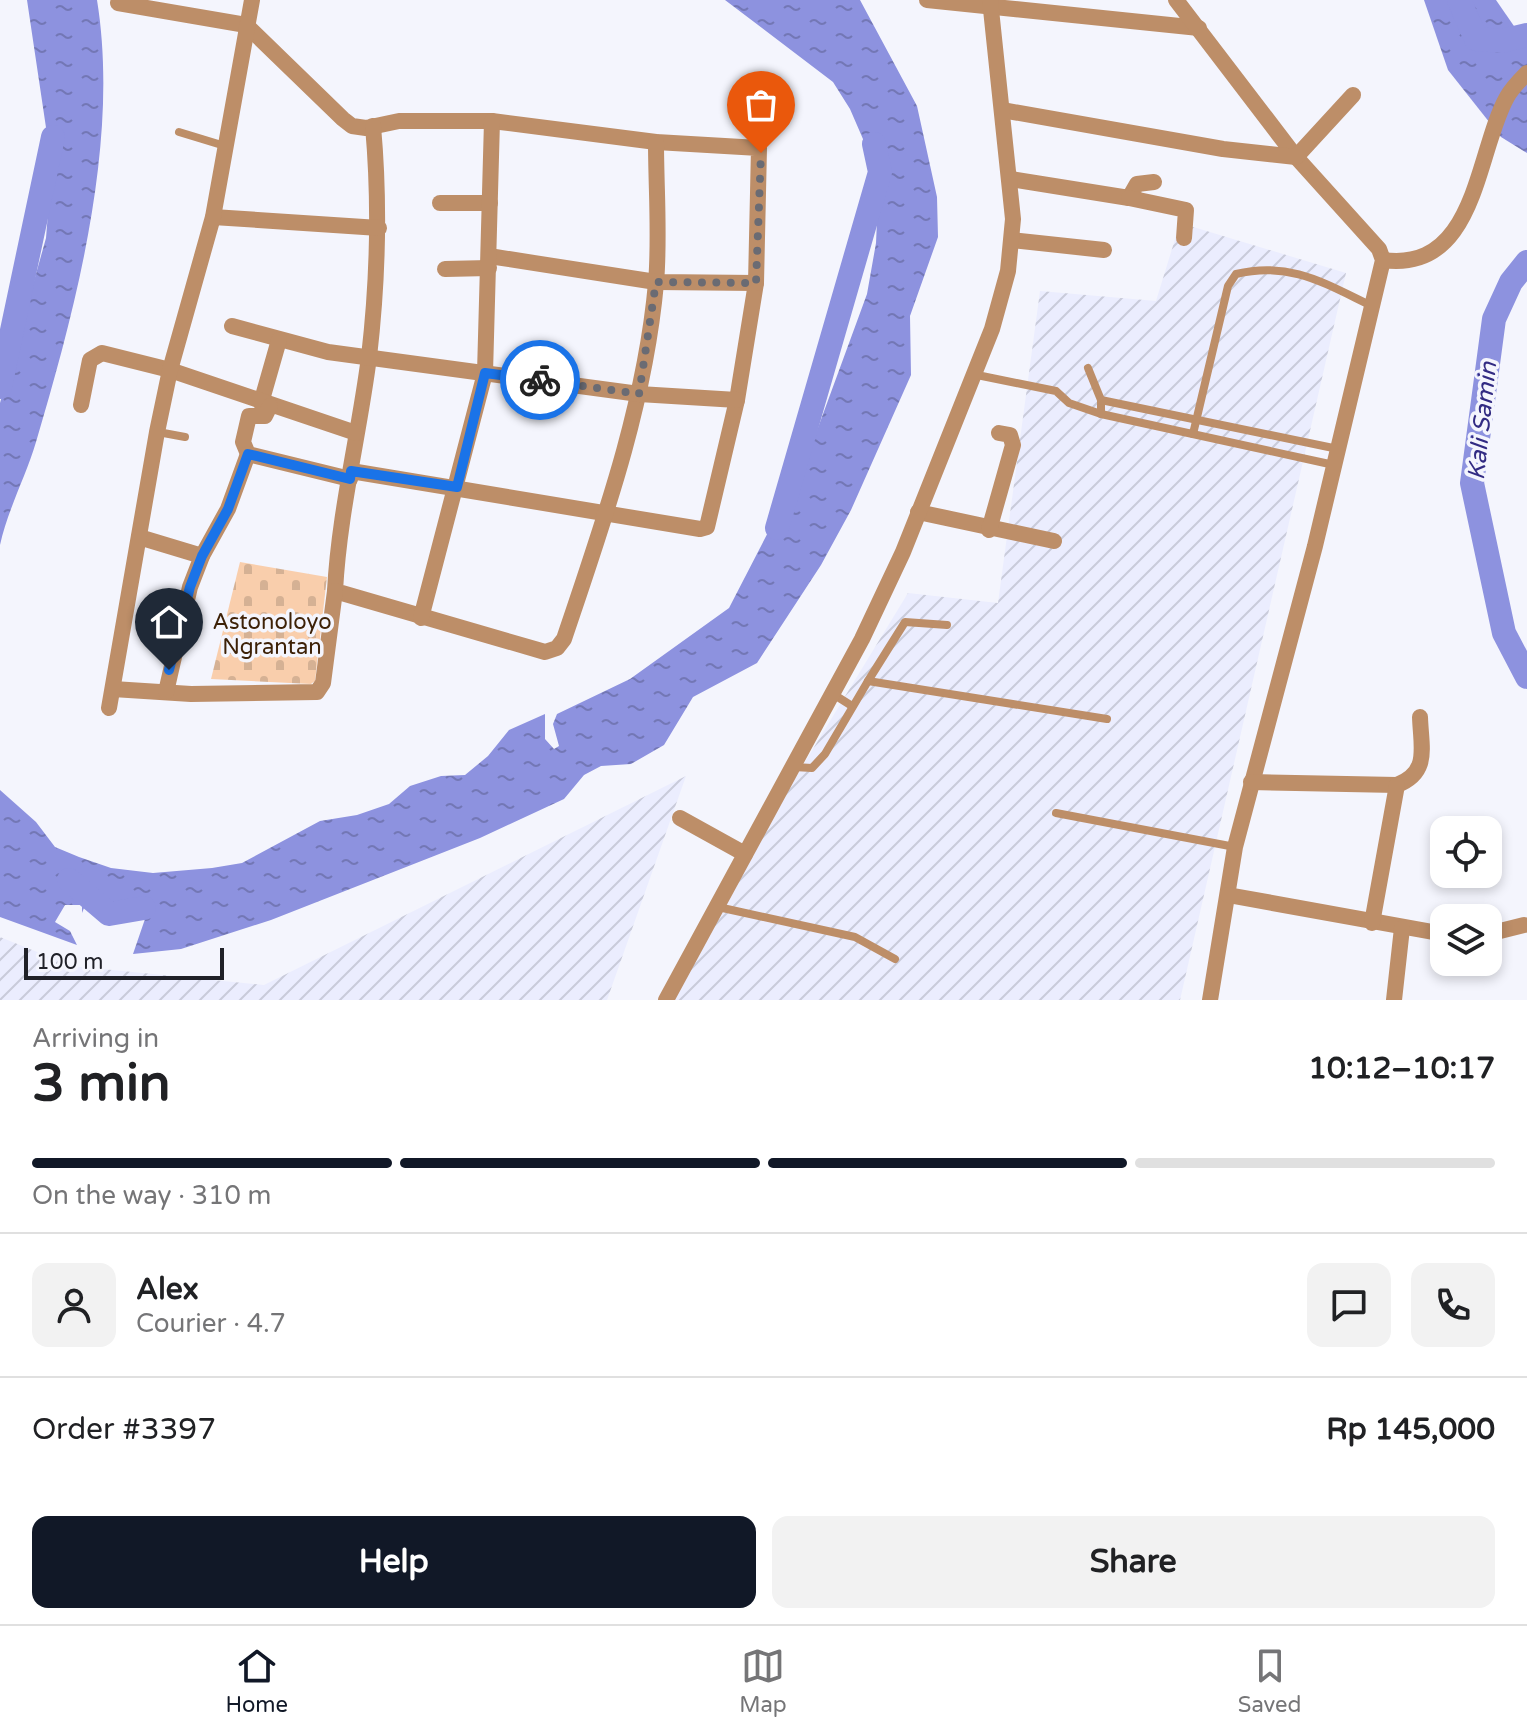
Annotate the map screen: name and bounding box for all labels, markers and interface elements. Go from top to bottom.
pin [727,71,795,153]
icon: bag [739,83,783,127]
courier [500,340,580,420]
icon: bike [518,358,562,402]
water label: Kali Samin [1462,359,1503,482]
pin [135,588,203,670]
icon: home [147,600,191,644]
park label: Astonoloyo Ngrantan [212,609,332,660]
map controls [1430,816,1502,976]
button: locate [1430,816,1502,888]
button: layers [1430,904,1502,976]
scale bar [24,944,224,980]
text: 100 m [36,949,103,975]
text: Arriving in [32,1023,159,1054]
text: 10:12–10:17 [1308,1050,1495,1087]
text: 3 min [32,1052,171,1115]
text: On the way · 310 m [32,1180,271,1211]
button: person [32,1263,116,1347]
button: chat [1307,1263,1391,1347]
button: phone [1411,1263,1495,1347]
text: Alex [136,1271,199,1308]
text: Courier · 4.7 [136,1308,286,1339]
text: Order #3397 [32,1411,216,1448]
text: Rp 145,000 [1326,1411,1495,1448]
button: Help [32,1516,756,1608]
button: Share [772,1516,1495,1608]
tab: Home [226,1644,288,1718]
tab: Map [739,1644,787,1718]
tab: Saved [1238,1644,1301,1718]

